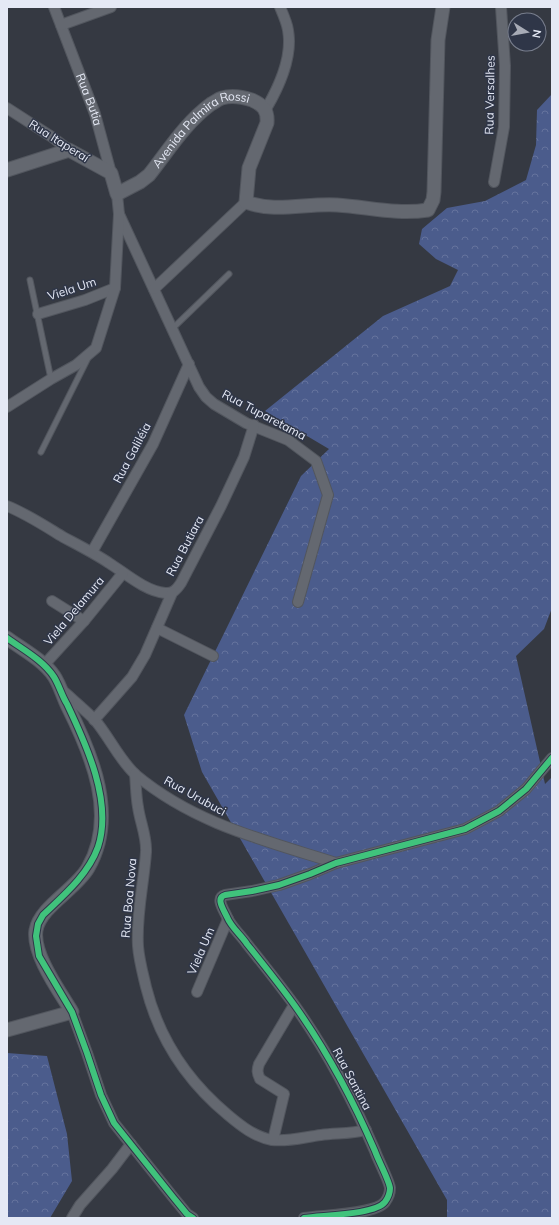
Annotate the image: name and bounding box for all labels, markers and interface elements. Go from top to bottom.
north arrow [507,12,547,52]
text: N [529,28,544,39]
street label: Rua Versalhes [481,55,498,135]
street label: Rua Butia [73,71,106,127]
street label: Avenida Palmira Rossi [149,88,252,171]
street label: Rua Itaperaí [26,116,93,166]
street label: Viela Um [46,274,98,303]
street label: Rua Tuparetama [220,386,309,443]
street label: Rua Galiléia [109,420,154,486]
street label: Rua Butiara [162,513,207,579]
street label: Viela Delamura [40,573,107,648]
street label: Rua Urubuci [162,772,229,819]
street label: Rua Boa Nova [118,857,139,939]
street label: Viela Um [184,925,217,977]
street label: Rua Santina [330,1045,375,1113]

